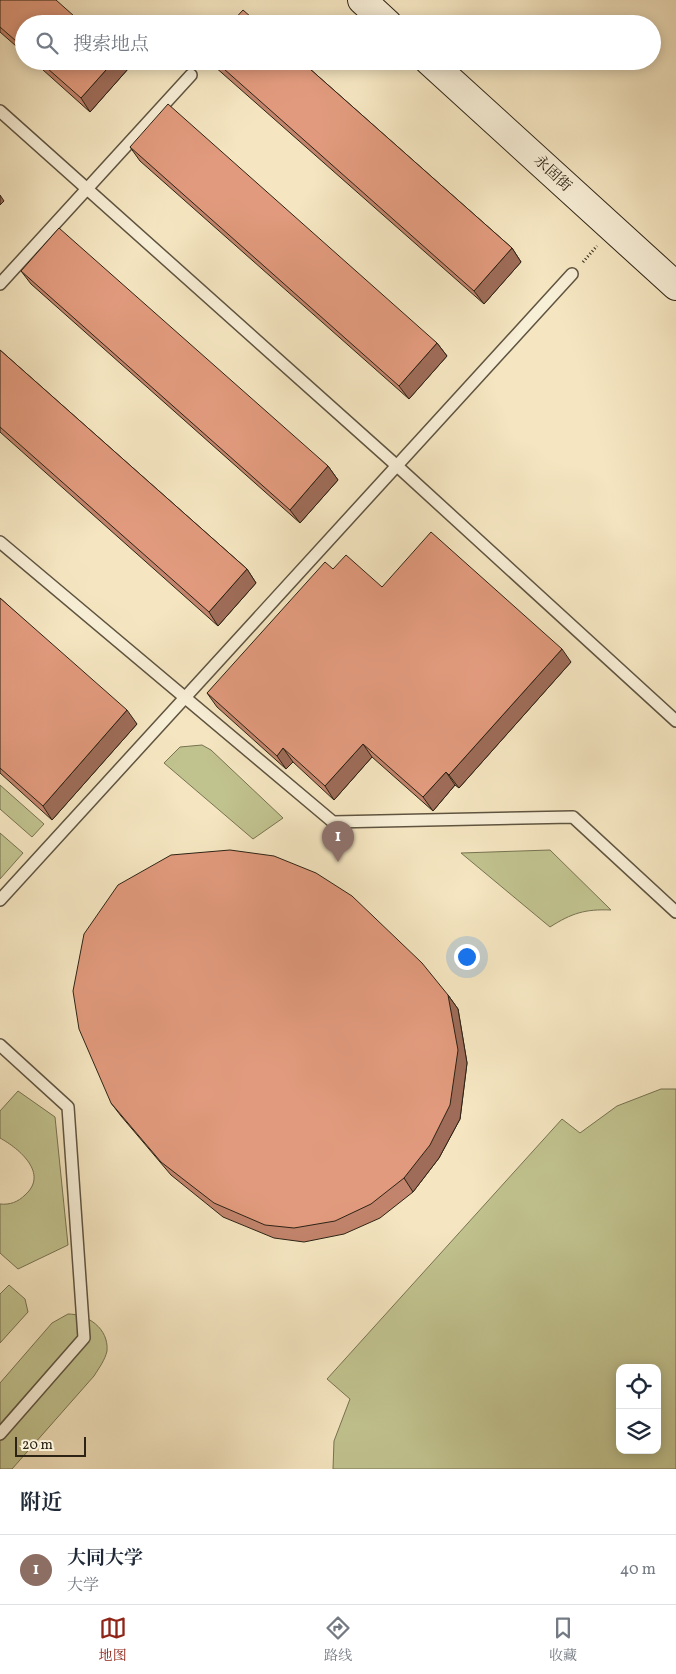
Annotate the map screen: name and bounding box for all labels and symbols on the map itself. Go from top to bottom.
street label: 永固街 [528,151,576,197]
pin: 1 [322,821,354,862]
your location [454,944,480,970]
scale bar [15,1434,86,1457]

